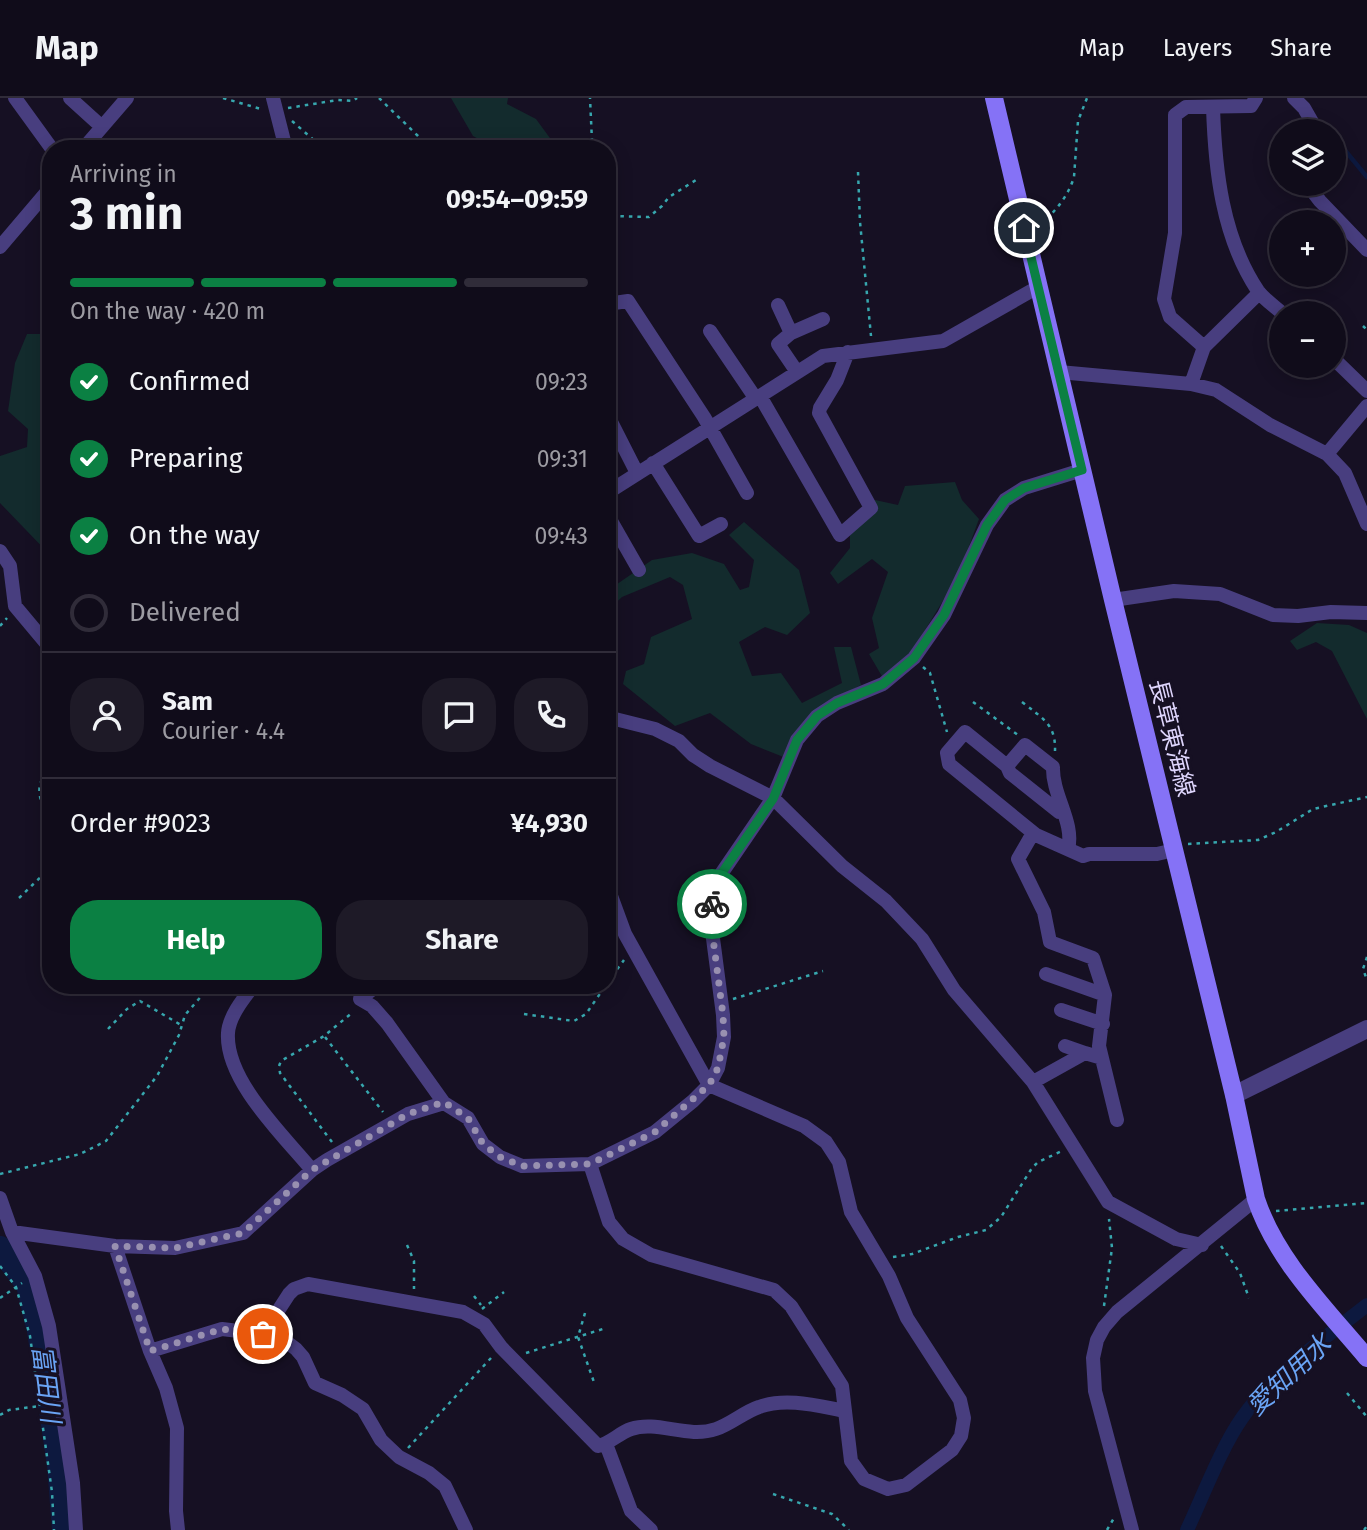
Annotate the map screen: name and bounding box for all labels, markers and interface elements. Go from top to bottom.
text: Map [35,28,99,68]
text: Map [1079,34,1125,62]
text: Layers [1163,34,1232,62]
text: Share [1270,34,1332,62]
map controls [1269,119,1346,378]
button: layers [1269,119,1346,196]
text: Arriving in [70,160,177,188]
text: 09:54–09:59 [446,184,588,215]
text: 3 min [70,186,183,241]
pin [994,198,1054,258]
icon: home [1005,209,1043,247]
button: + [1269,210,1346,287]
text: On the way · 420 m [70,297,265,325]
button: − [1269,301,1346,378]
icon: check [70,363,108,401]
text: Confirmed [129,366,250,397]
text: 09:23 [535,368,588,396]
icon: check [70,440,108,478]
text: Preparing [129,443,242,474]
text: 09:31 [537,445,588,473]
icon: check [70,517,108,555]
text: On the way [129,520,260,551]
text: 09:43 [535,522,588,550]
text: Delivered [129,597,241,628]
street label: 長草東海線 [1144,676,1200,800]
button: person [70,678,144,752]
button: chat [422,678,496,752]
button: phone [514,678,588,752]
text: Sam [162,686,213,717]
text: Courier · 4.4 [162,717,285,745]
text: Order #9023 [70,808,211,839]
text: ¥4,930 [511,808,588,839]
courier [677,869,747,939]
icon: bike [693,885,731,923]
button: Help [70,900,322,980]
button: Share [336,900,588,980]
pin [233,1304,293,1364]
icon: bag [244,1315,282,1353]
water label: 愛知用水 [1240,1326,1340,1422]
water label: 富田川 [26,1343,67,1428]

